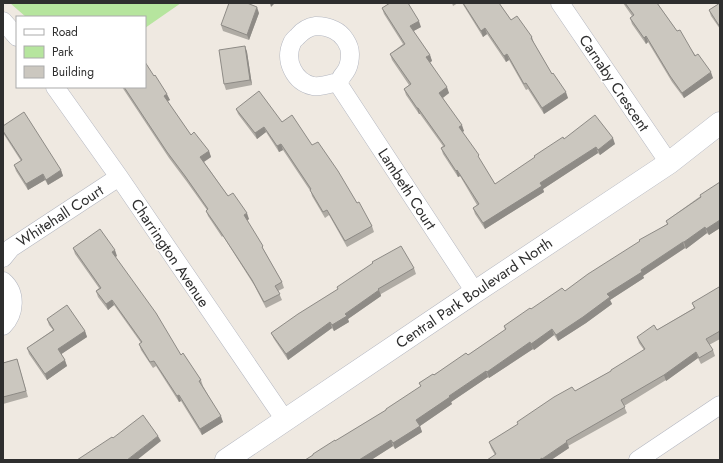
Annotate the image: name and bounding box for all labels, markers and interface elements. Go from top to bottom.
legend [16,16,146,88]
text: Road [52,23,78,41]
street label: Carnaby Crescent [573,30,655,136]
text: Park [52,43,74,61]
text: Building [52,63,94,81]
street label: Lambeth Court [372,144,442,234]
street label: Whitehall Court [12,179,108,252]
street label: Charrington Avenue [125,194,215,312]
street label: Central Park Boulevard North [391,232,557,354]

